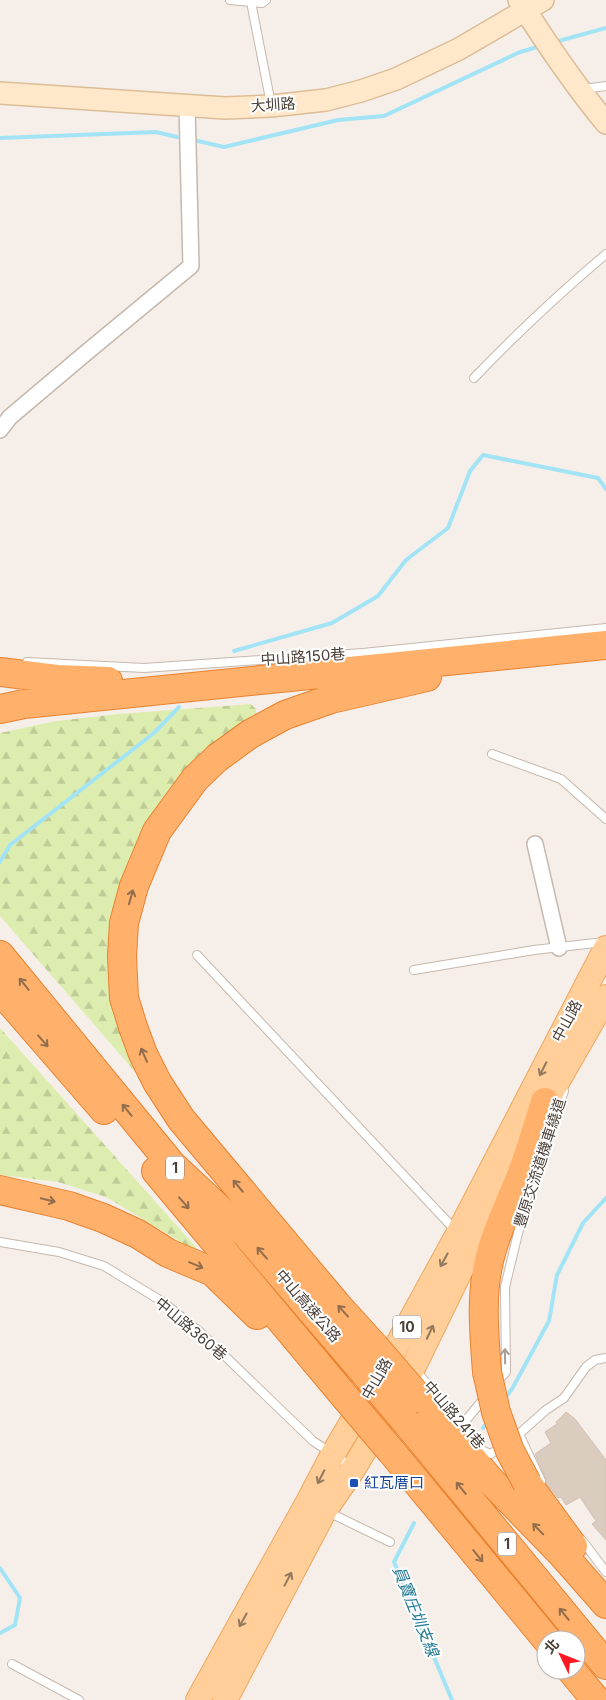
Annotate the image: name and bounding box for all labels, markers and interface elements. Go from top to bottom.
street label: 大圳路 [250,93,296,116]
street label: 中山路150巷 [260,644,346,669]
one-way arrow [127,889,137,905]
one-way arrow [18,978,29,991]
street label: 中山路 [548,996,586,1045]
one-way arrow [38,1034,49,1047]
one-way arrow [139,1048,149,1063]
one-way arrow [537,1061,547,1076]
street label: 豐原交流道機車繞道 [510,1096,569,1230]
one-way arrow [121,1103,132,1116]
road number: 1 [166,1156,184,1180]
one-way arrow [233,1180,244,1193]
one-way arrow [39,1196,55,1206]
one-way arrow [178,1196,189,1209]
one-way arrow [257,1247,268,1260]
one-way arrow [439,1252,449,1267]
one-way arrow [188,1260,203,1270]
street label: 中山高速公路 [272,1265,345,1346]
street label: 中山路360巷 [151,1293,231,1364]
one-way arrow [337,1304,348,1317]
road number: 10 [393,1315,421,1338]
one-way arrow [426,1325,435,1340]
one-way arrow [500,1348,510,1364]
street label: 中山路 [357,1355,396,1403]
street label: 中山路241巷 [420,1377,489,1453]
one-way arrow [316,1470,326,1485]
place label: 紅瓦厝口 [364,1473,424,1492]
marker: 紅瓦厝口 [348,1477,360,1489]
one-way arrow [456,1482,467,1495]
one-way arrow [532,1522,544,1535]
road number: 1 [498,1532,516,1556]
one-way arrow [472,1549,483,1562]
water label: 員寶庄圳支線 [389,1563,444,1661]
one-way arrow [284,1572,294,1587]
one-way arrow [559,1608,570,1621]
one-way arrow [237,1612,247,1627]
north arrow [536,1630,586,1680]
text: 北 [540,1635,562,1657]

